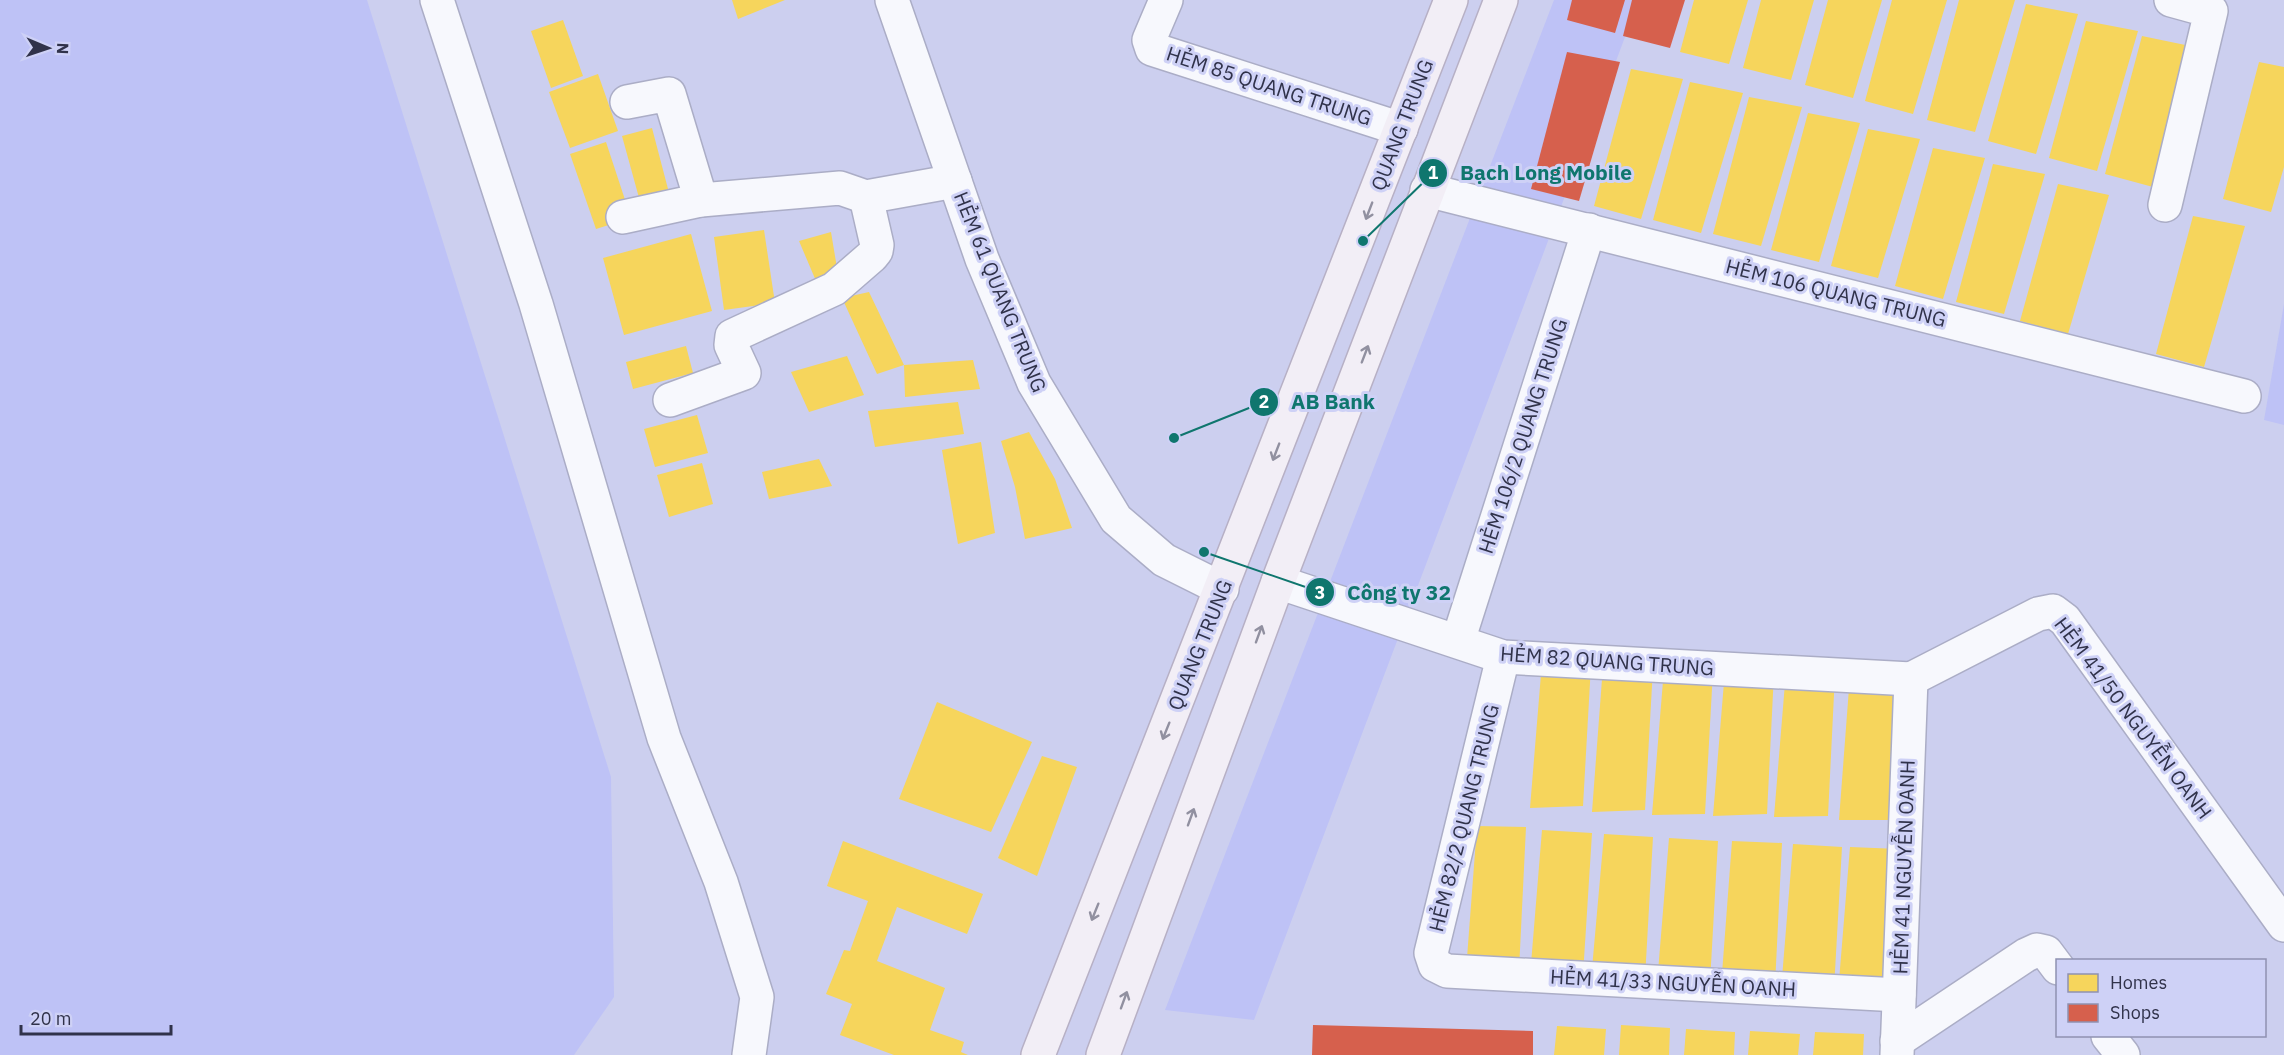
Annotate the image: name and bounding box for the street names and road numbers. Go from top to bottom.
street label: HẺM 85 QUANG TRUNG [1163,40,1375,131]
street label: QUANG TRUNG [1364,55,1439,194]
street label: HẺM 61 QUANG TRUNG [948,187,1053,396]
street label: HẺM 106 QUANG TRUNG [1723,252,1949,333]
street label: HẺM 106/2 QUANG TRUNG [1472,315,1573,557]
street label: QUANG TRUNG [1161,575,1238,714]
street label: HẺM 41/50 NGUYỄN OANH [2049,610,2220,824]
street label: HẺM 82 QUANG TRUNG [1499,640,1715,681]
street label: HẺM 82/2 QUANG TRUNG [1422,701,1505,935]
street label: HẺM 41 NGUYỄN OANH [1884,759,1921,975]
street label: HẺM 41/33 NGUYỄN OANH [1549,961,1797,1002]

